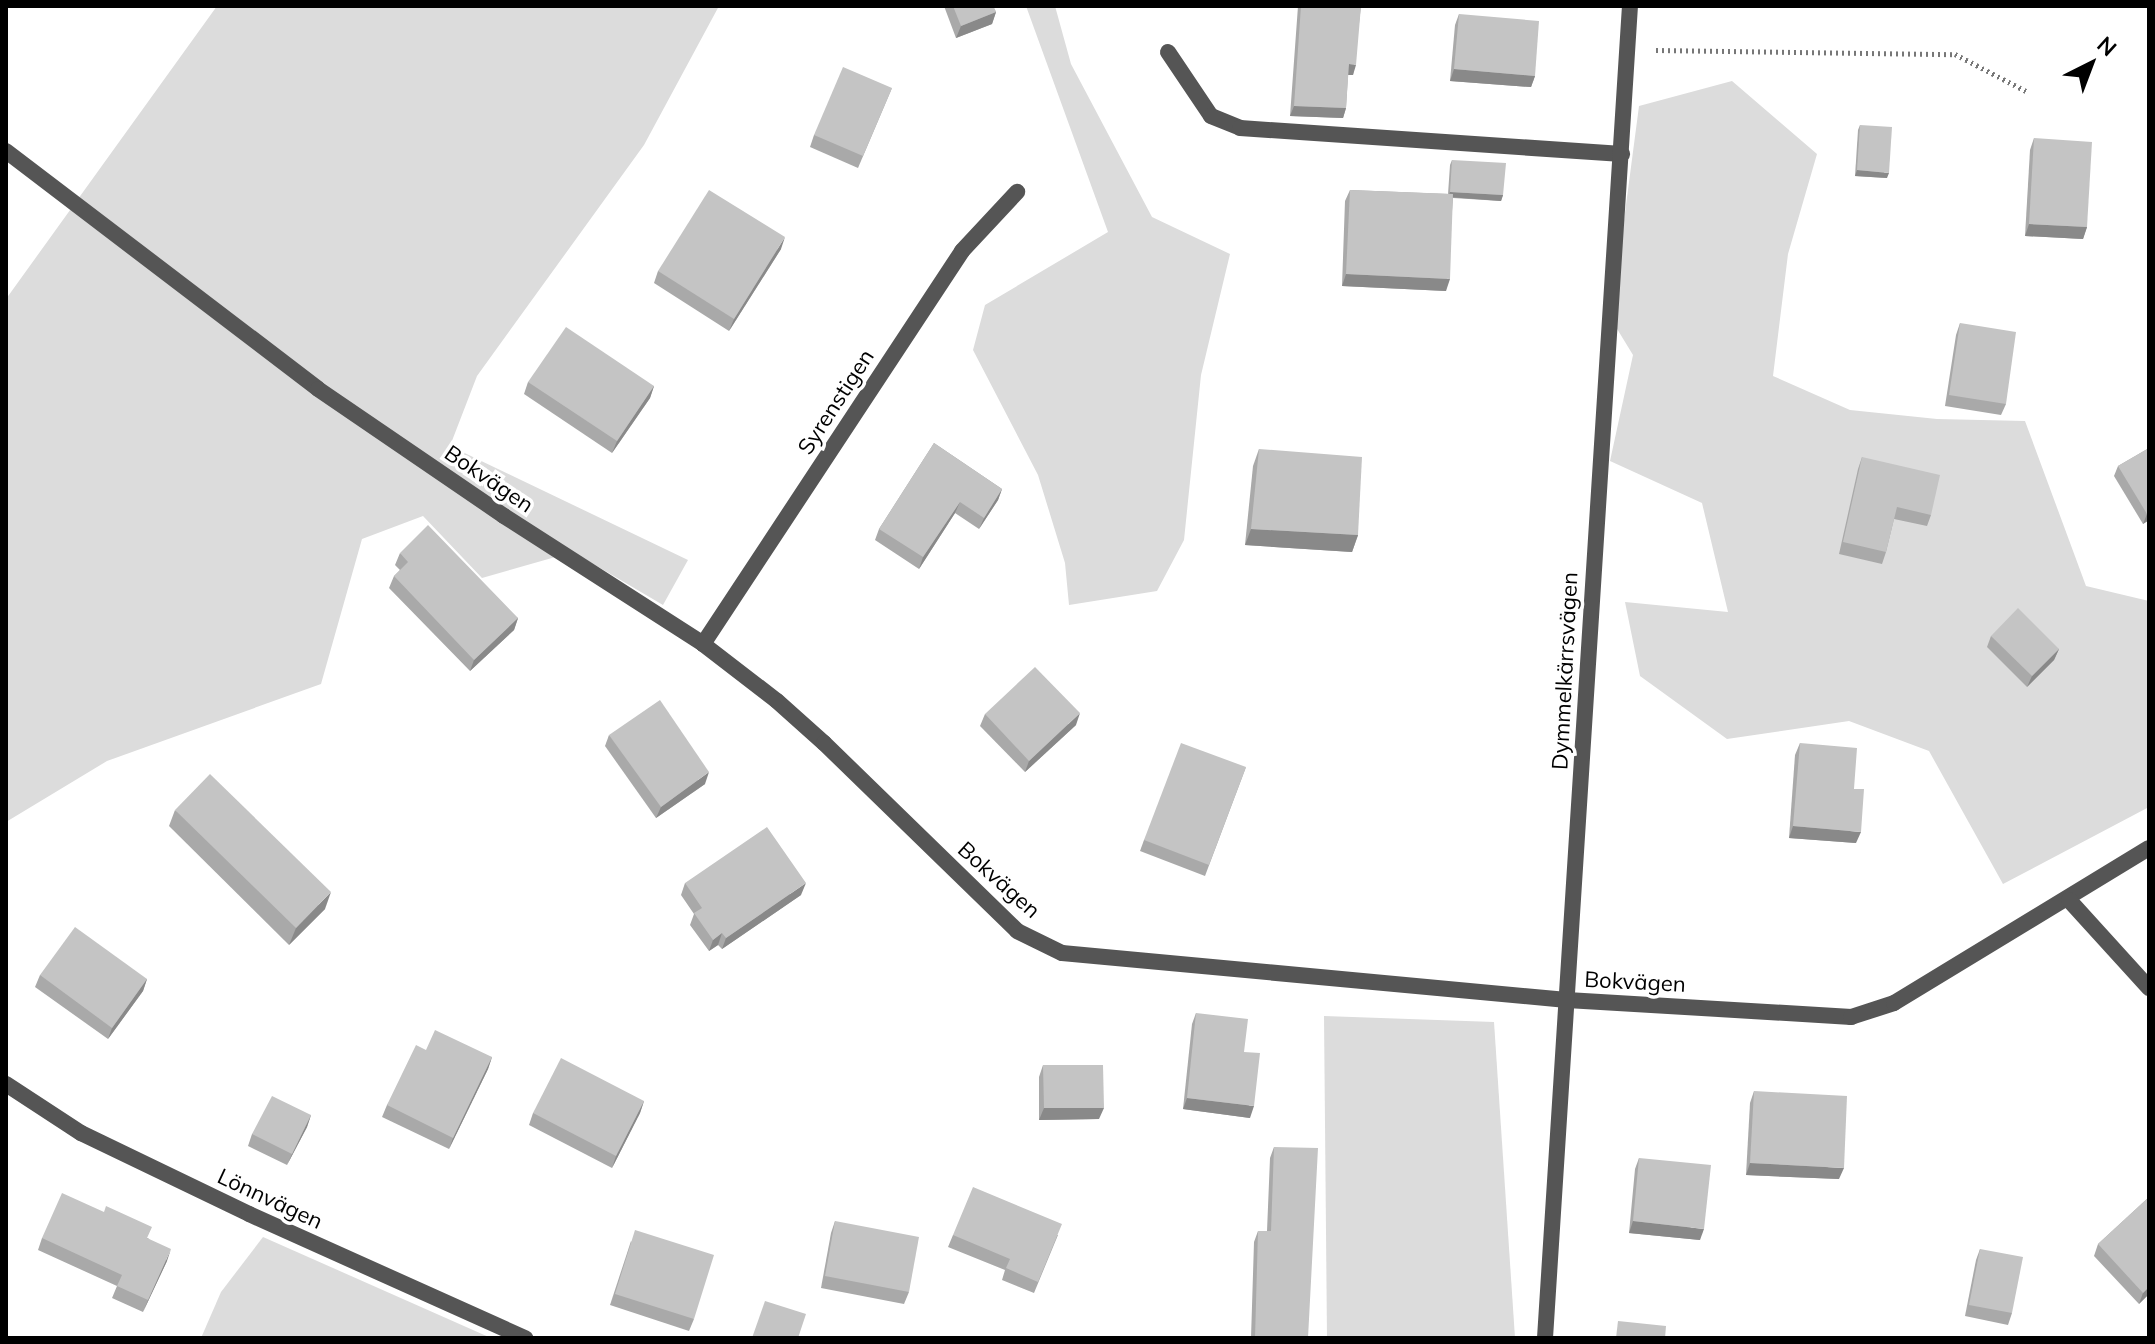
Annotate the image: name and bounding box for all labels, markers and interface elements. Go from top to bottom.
north arrow [2051,24,2131,104]
text: N [2092,30,2123,62]
street label: Syrenstigen [792,345,880,459]
street label: Bokvägen [440,440,538,518]
street label: Dymmelkärrsvägen [1547,571,1583,771]
street label: Bokvägen [952,836,1046,924]
street label: Bokvägen [1584,966,1686,998]
street label: Lönnvägen [213,1163,327,1235]

